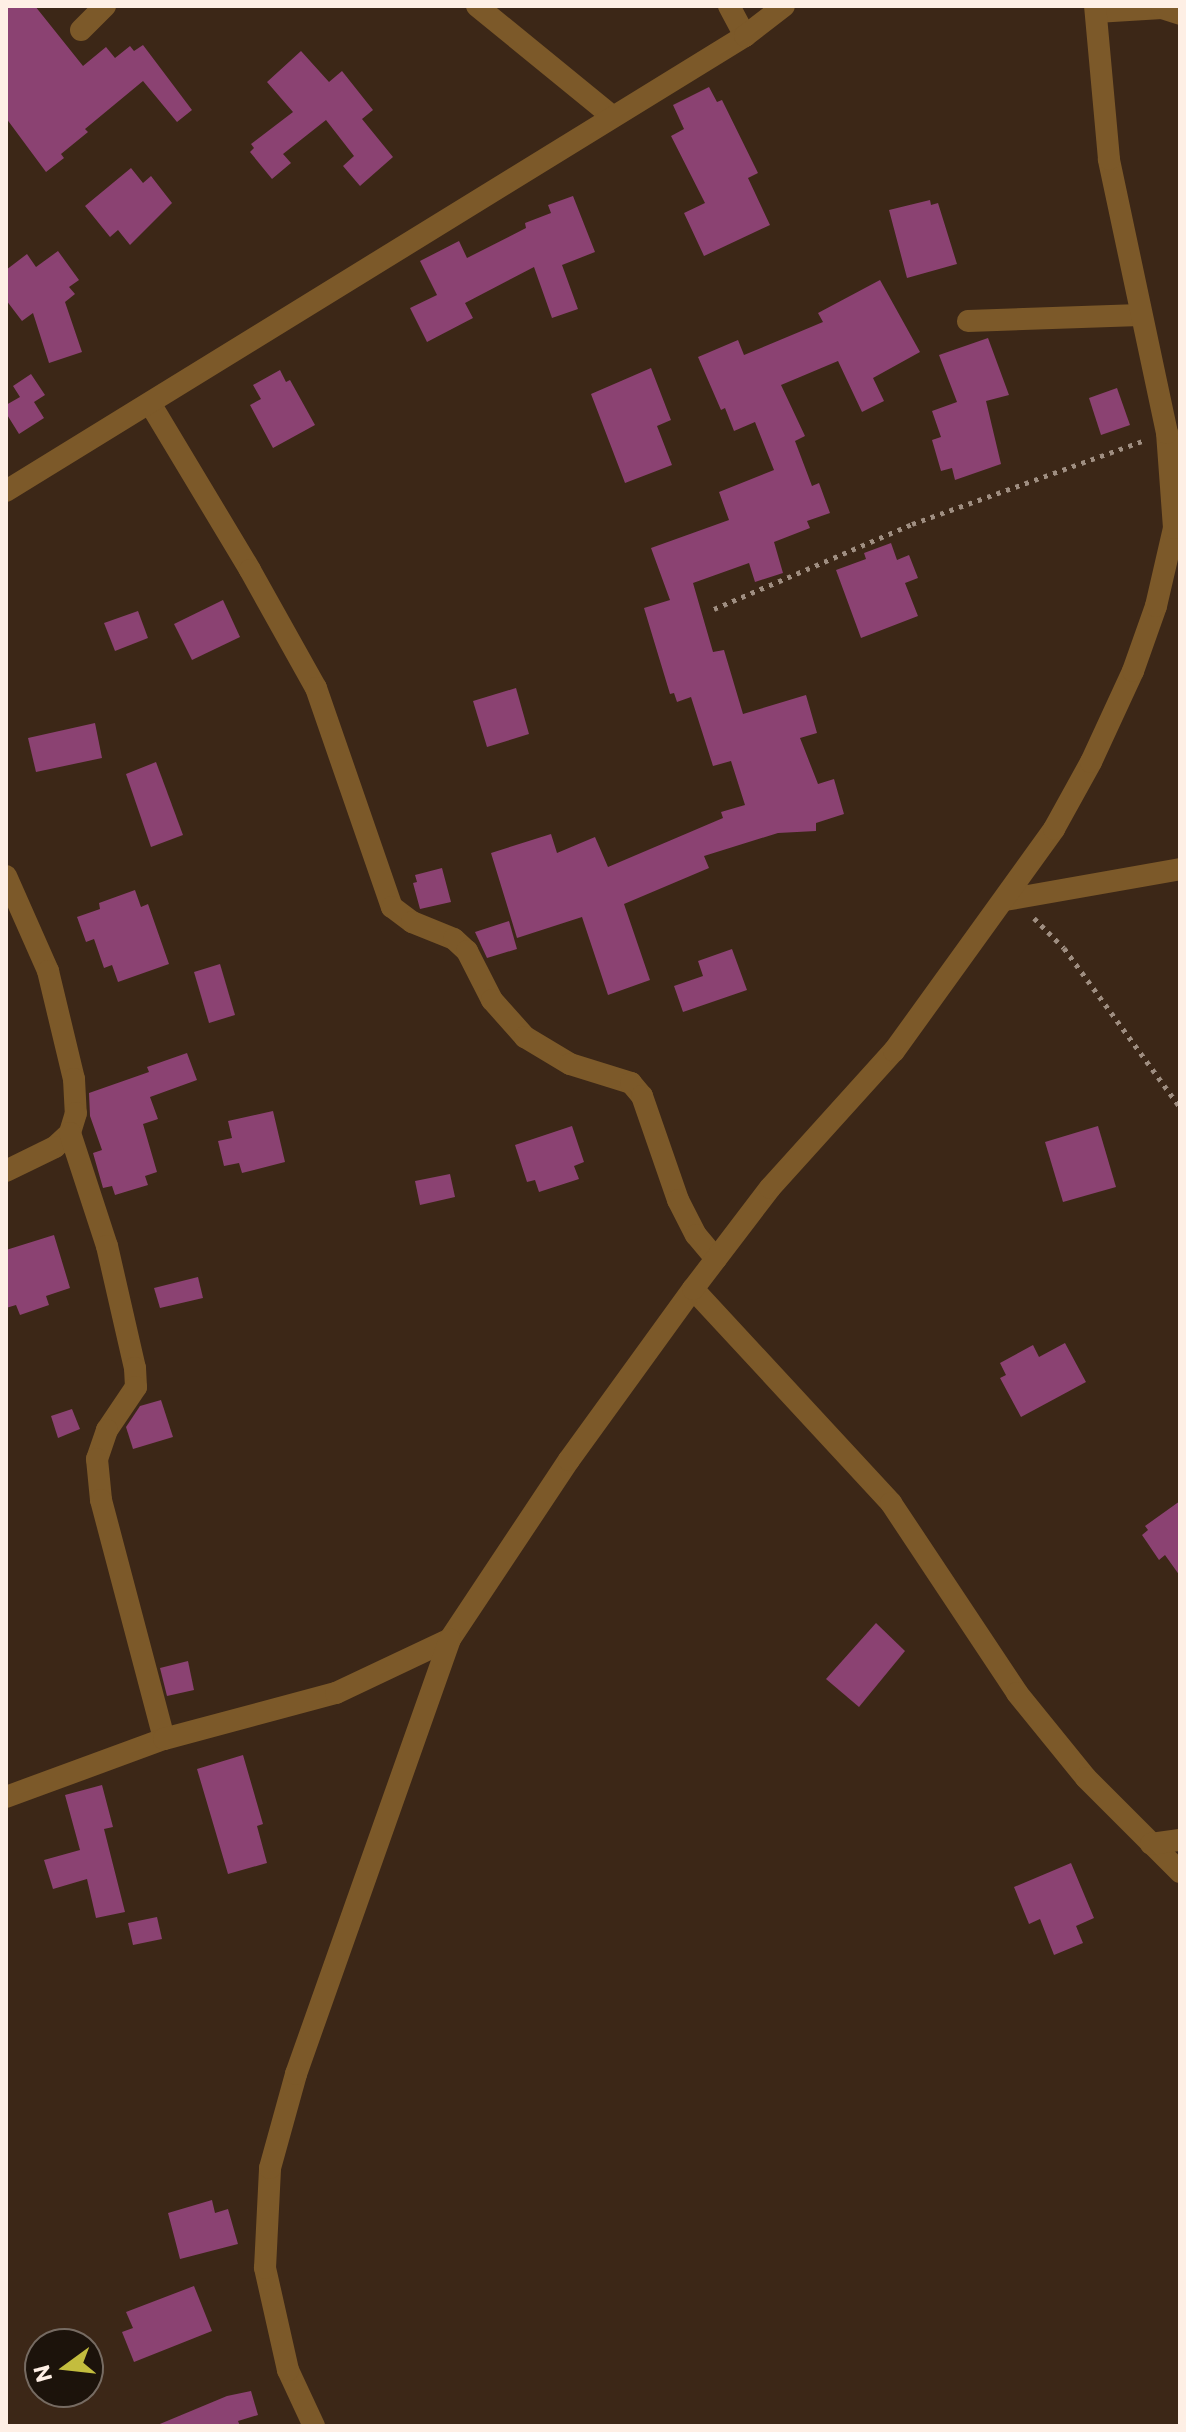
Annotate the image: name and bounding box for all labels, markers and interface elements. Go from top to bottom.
north arrow [24,2328,104,2408]
text: N [27,2362,57,2385]

